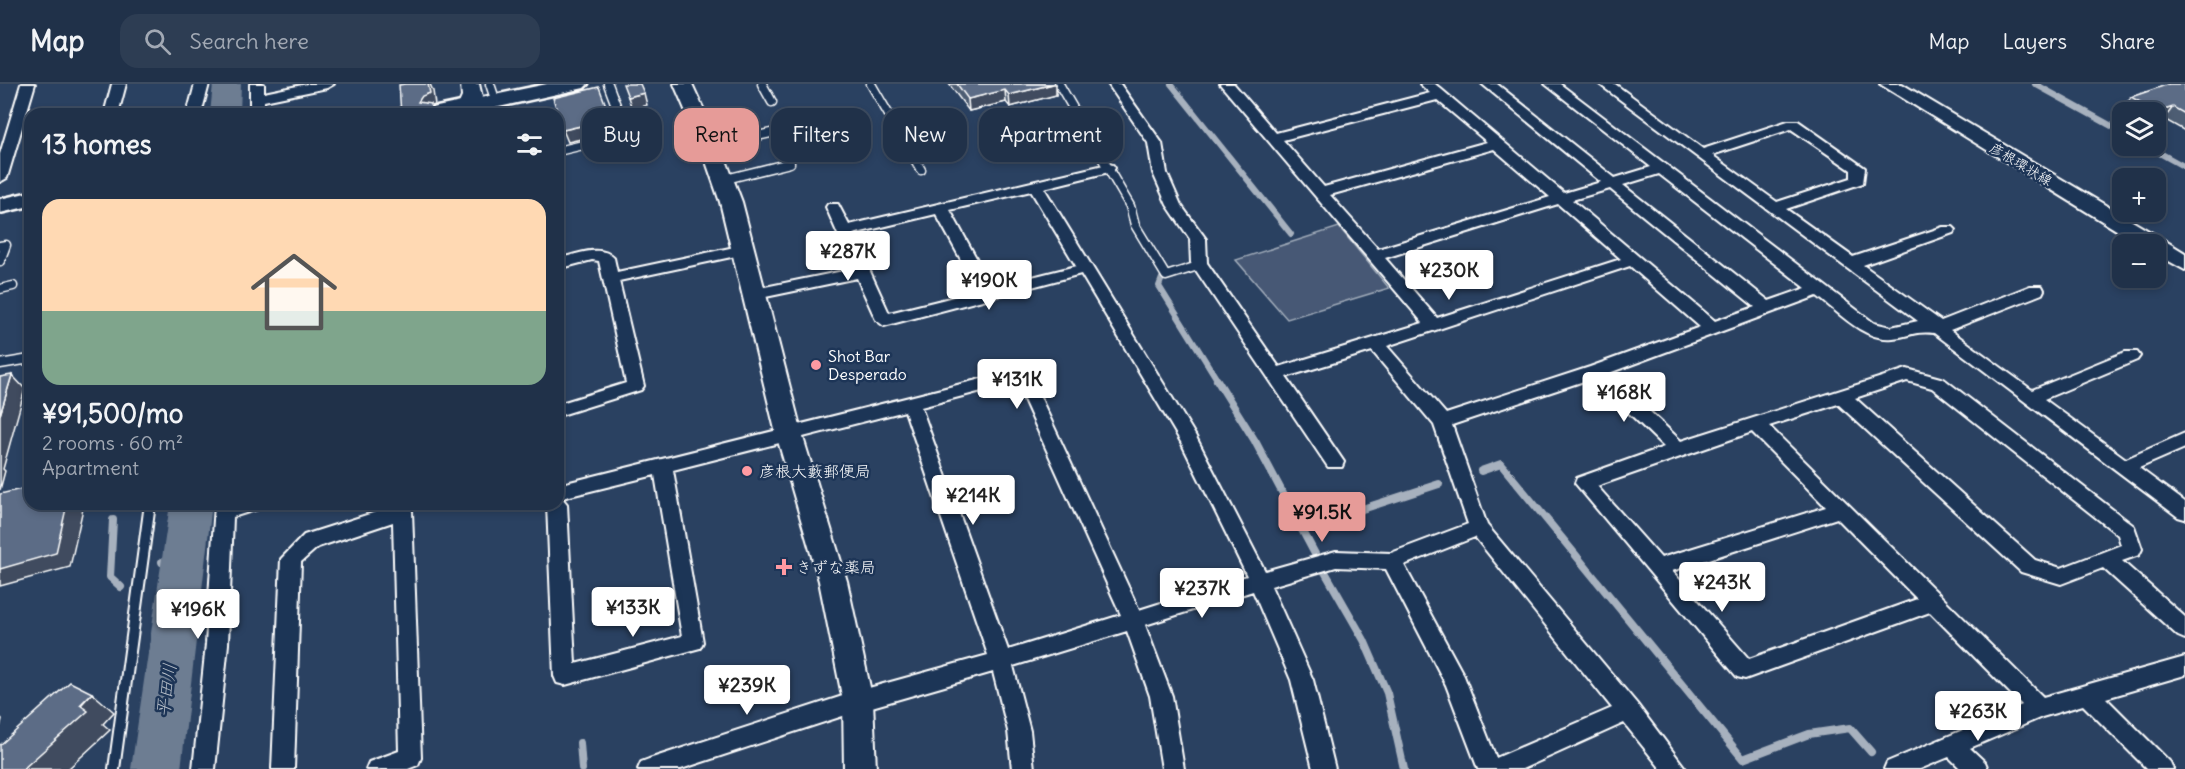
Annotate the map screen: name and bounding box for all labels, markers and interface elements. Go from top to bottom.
search box [120,14,540,68]
text: Map [30,23,84,59]
icon: search [141,25,174,58]
text: Search here [189,27,309,55]
text: Map [1929,28,1969,55]
text: Layers [2002,28,2067,55]
text: Share [2100,28,2155,55]
map controls [2112,102,2166,288]
button: layers [2112,102,2166,156]
chip: Buy [582,108,662,162]
chip: Rent [674,108,759,162]
chip: Filters [771,108,871,162]
chip: New [883,108,967,162]
chip: Apartment [979,108,1123,162]
text: 13 homes [42,128,152,161]
icon: filters [513,128,546,161]
street label: 彦根環状線 [1986,138,2056,190]
button: + [2112,168,2166,222]
pin: ¥287K [806,231,890,282]
button: − [2112,234,2166,288]
icon: home [240,238,348,346]
text: ¥287K [820,238,876,263]
pin: ¥230K [1407,250,1491,301]
text: ¥230K [1419,257,1479,282]
pin: ¥190K [947,260,1031,311]
text: ¥190K [961,267,1017,292]
place label: Shot Bar Desperado [828,346,907,384]
marker: Shot Bar Desperado [809,358,823,372]
pin: ¥131K [975,359,1059,410]
text: ¥131K [991,366,1043,391]
pin: ¥168K [1582,372,1666,423]
text: ¥168K [1596,379,1652,404]
text: ¥91,500/mo [42,397,183,430]
text: 2 rooms · 60 m² [42,430,183,455]
text: Apartment [42,455,139,480]
place label: 彦根大藪郵便局 [759,461,871,481]
marker: 彦根大藪郵便局 [740,464,754,478]
pin: ¥214K [931,475,1015,526]
text: ¥214K [946,482,1000,507]
pin: ¥91.5K [1273,492,1371,543]
text: ¥91.5K [1292,499,1352,524]
place label: きずな薬局 [796,557,876,577]
marker: きずな薬局 [777,560,791,574]
pin: ¥243K [1680,562,1764,613]
pin: ¥237K [1160,568,1244,619]
text: ¥243K [1693,569,1751,594]
text: ¥237K [1174,575,1230,600]
pin: ¥133K [591,587,675,638]
pin: ¥196K [156,589,240,640]
text: ¥133K [606,594,660,619]
text: ¥196K [170,596,226,621]
water label: 平田川 [151,662,181,718]
pin: ¥239K [705,665,789,716]
text: ¥239K [718,672,776,697]
pin: ¥263K [1936,691,2020,742]
text: ¥263K [1949,698,2007,723]

